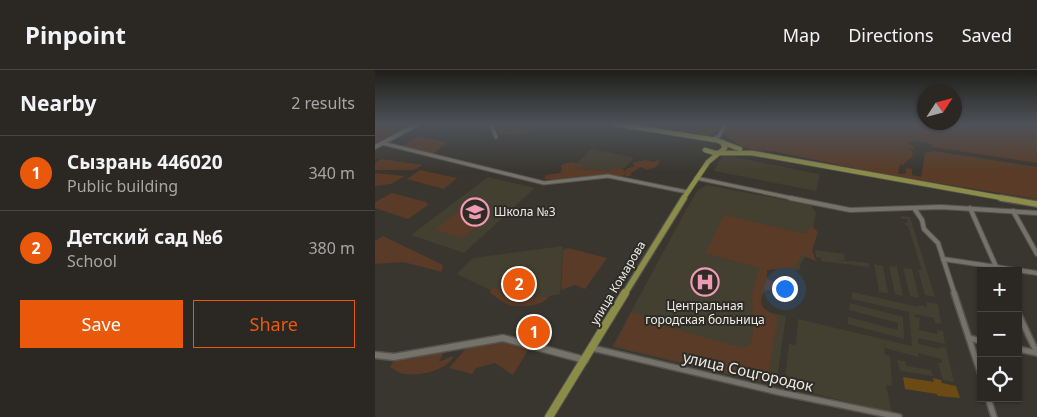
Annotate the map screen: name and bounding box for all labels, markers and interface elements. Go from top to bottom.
text: Pinpoint [25,18,126,51]
text: Map [783,23,820,47]
text: Directions [848,23,934,47]
text: Saved [962,23,1012,47]
north arrow [917,85,962,130]
text: Nearby [20,89,96,117]
text: 2 results [291,92,355,114]
text: Сызрань 446020 [67,149,223,175]
text: 1 [31,162,41,184]
text: 340 m [308,162,355,184]
text: Public building [67,175,178,197]
school or university icon: Школа №3 [460,197,490,227]
place label: Школа №3 [494,203,556,220]
text: Детский сад №6 [67,224,223,250]
text: 2 [31,237,41,259]
text: 380 m [308,237,355,259]
street label: улица Комарова [586,238,649,328]
text: School [67,250,117,272]
pin: 2 [503,265,535,303]
hospital icon: Центральная городская больница [690,267,720,297]
map controls [977,267,1022,402]
button: + [977,267,1022,312]
your location [772,276,798,302]
place label: Центральная городская больница [645,297,765,328]
button: Save [20,300,183,348]
button: Share [193,300,355,348]
button: − [977,312,1022,357]
pin: 1 [518,313,550,351]
street label: улица Соцгородок [681,346,815,396]
button: locate [977,357,1022,402]

